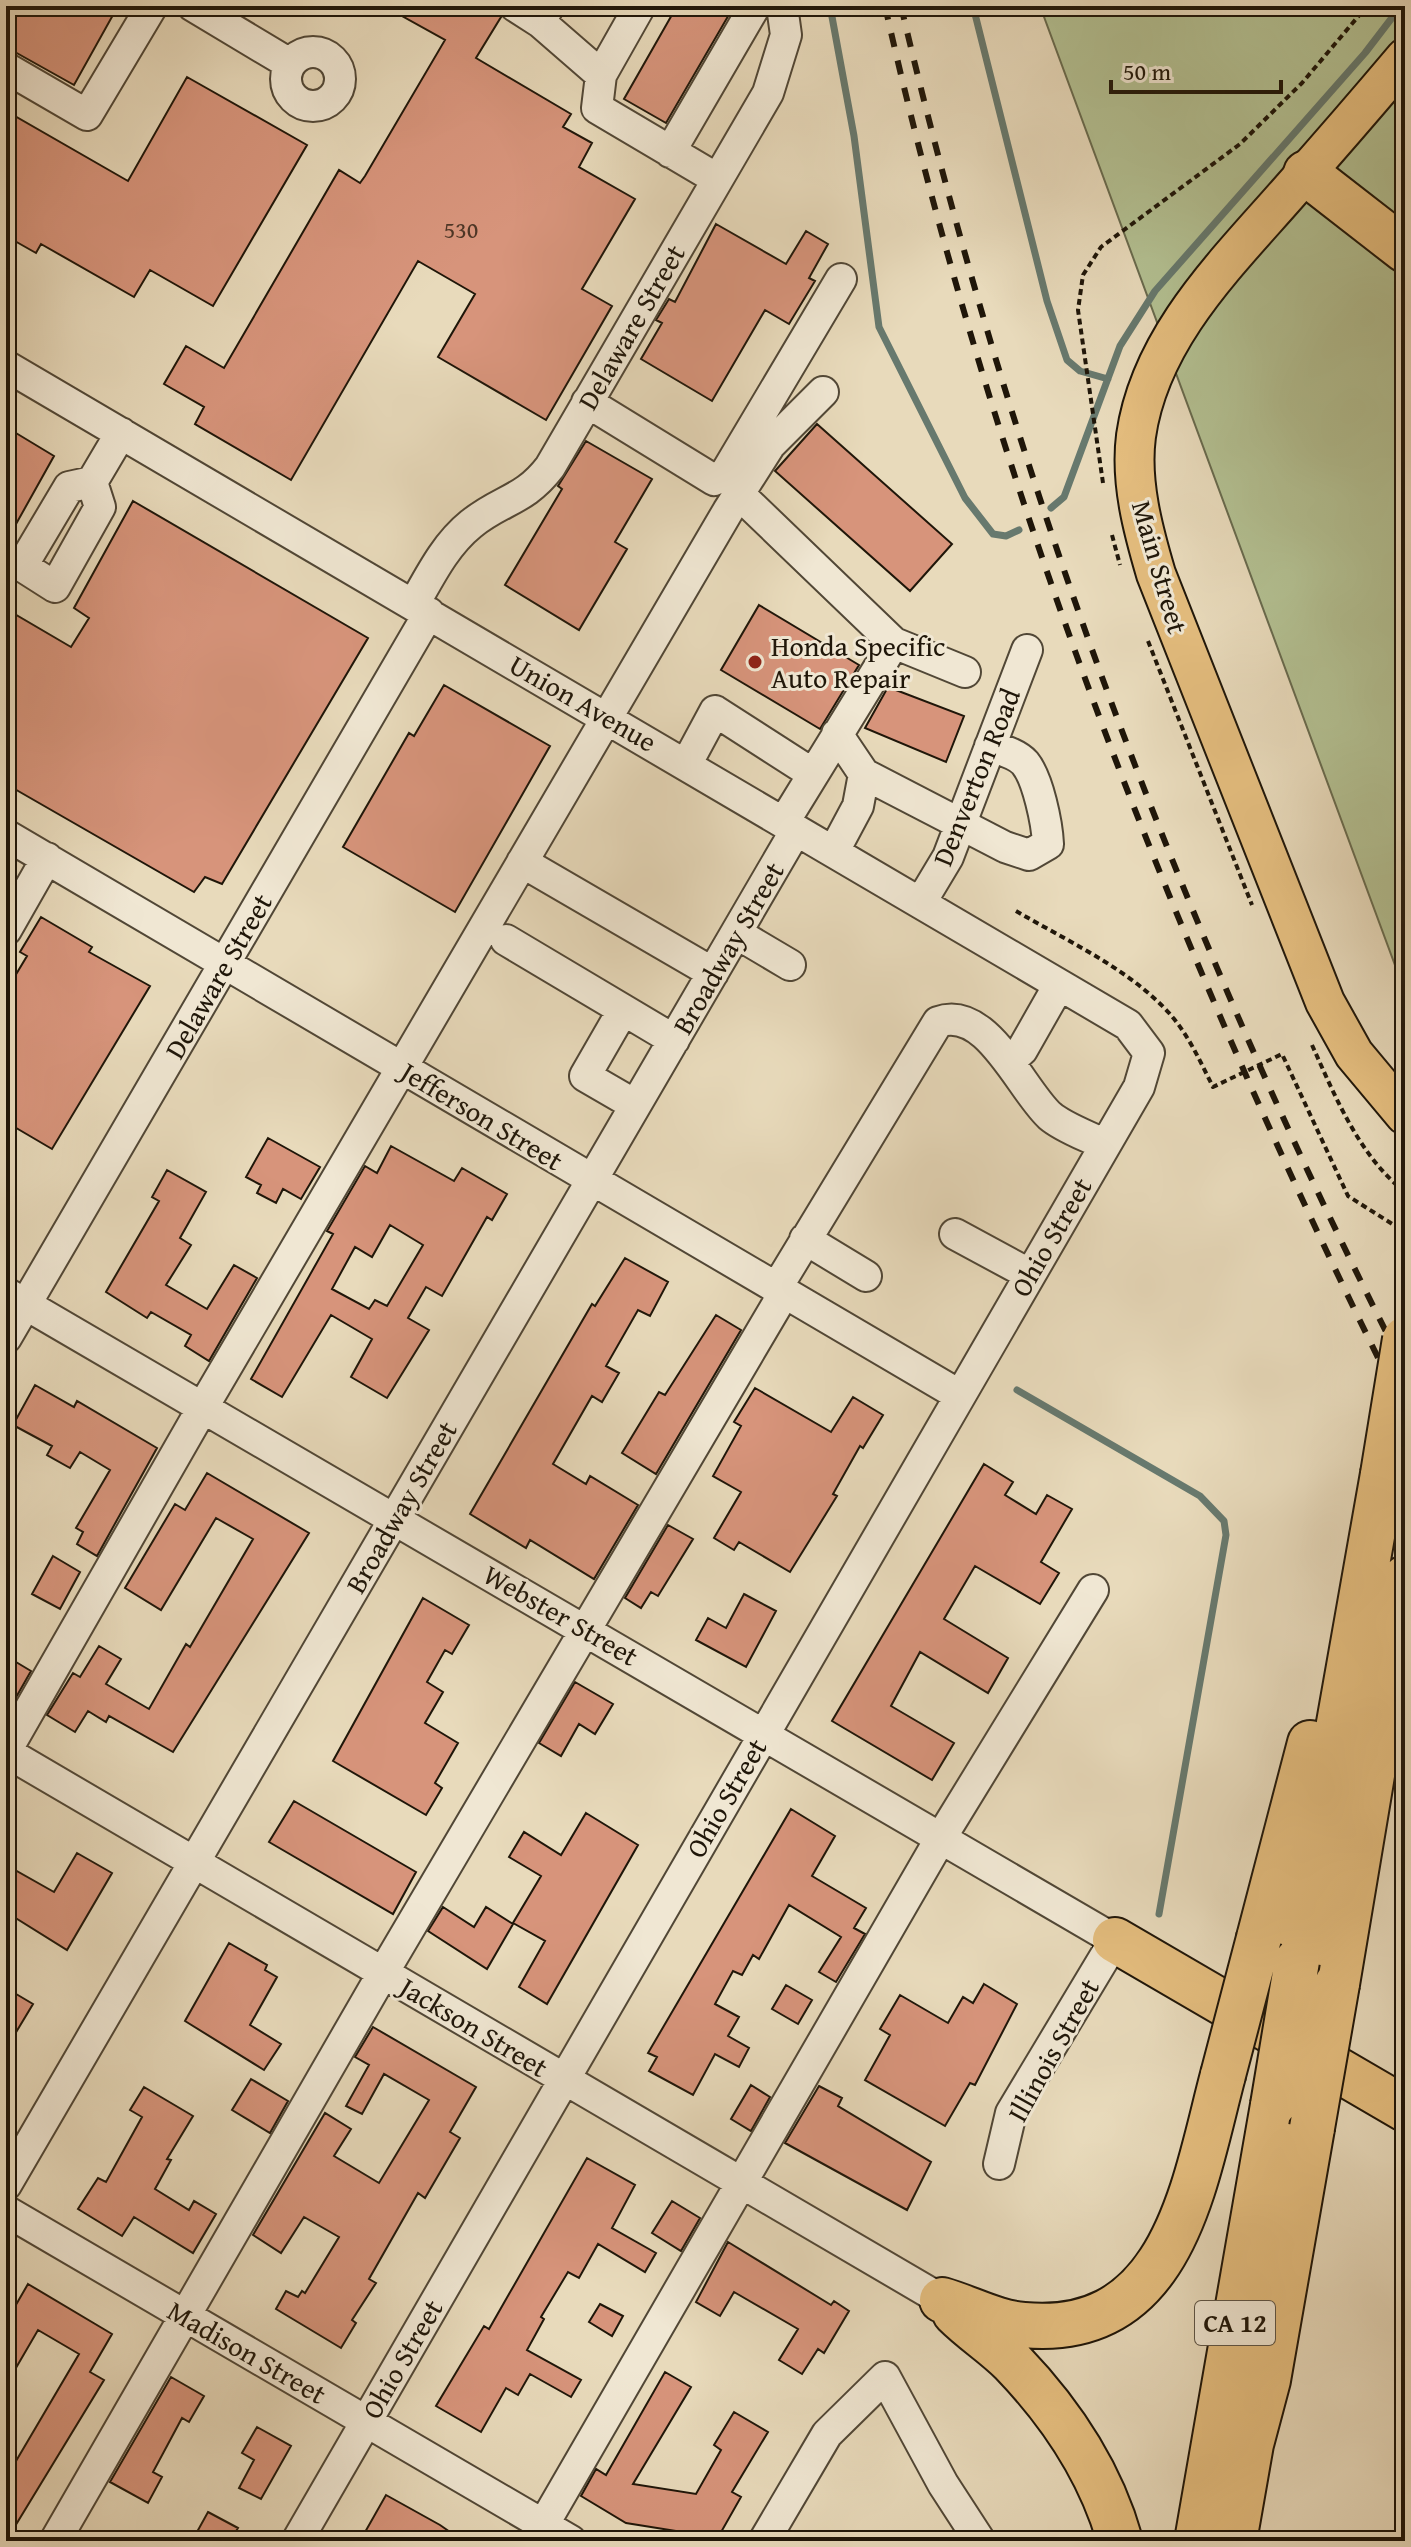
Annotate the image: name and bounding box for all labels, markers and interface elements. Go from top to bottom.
scale bar [1111,44,1281,94]
text: 50 m [1123,54,1171,89]
house number: 530 [444,212,478,247]
street label: Delaware Street [567,236,695,417]
street label: Main Street [1122,495,1199,638]
place label: Honda Specific Auto Repair [771,625,945,698]
street label: Union Avenue [502,644,665,761]
marker: Honda Specific Auto Repair [746,653,764,671]
street label: Denverton Road [921,682,1030,872]
street label: Broadway Street [662,854,794,1042]
street label: Delaware Street [154,885,282,1066]
street label: Jefferson Street [391,1049,571,1180]
street label: Ohio Street [1000,1169,1101,1304]
street label: Broadway Street [335,1413,467,1601]
street label: Webster Street [476,1554,647,1676]
street label: Ohio Street [675,1730,776,1865]
street label: Jackson Street [390,1965,556,2087]
street label: Illinois Street [996,1971,1109,2129]
street label: Madison Street [160,2290,334,2414]
street label: Ohio Street [351,2291,452,2426]
road number: CA 12 [1195,2301,1275,2345]

